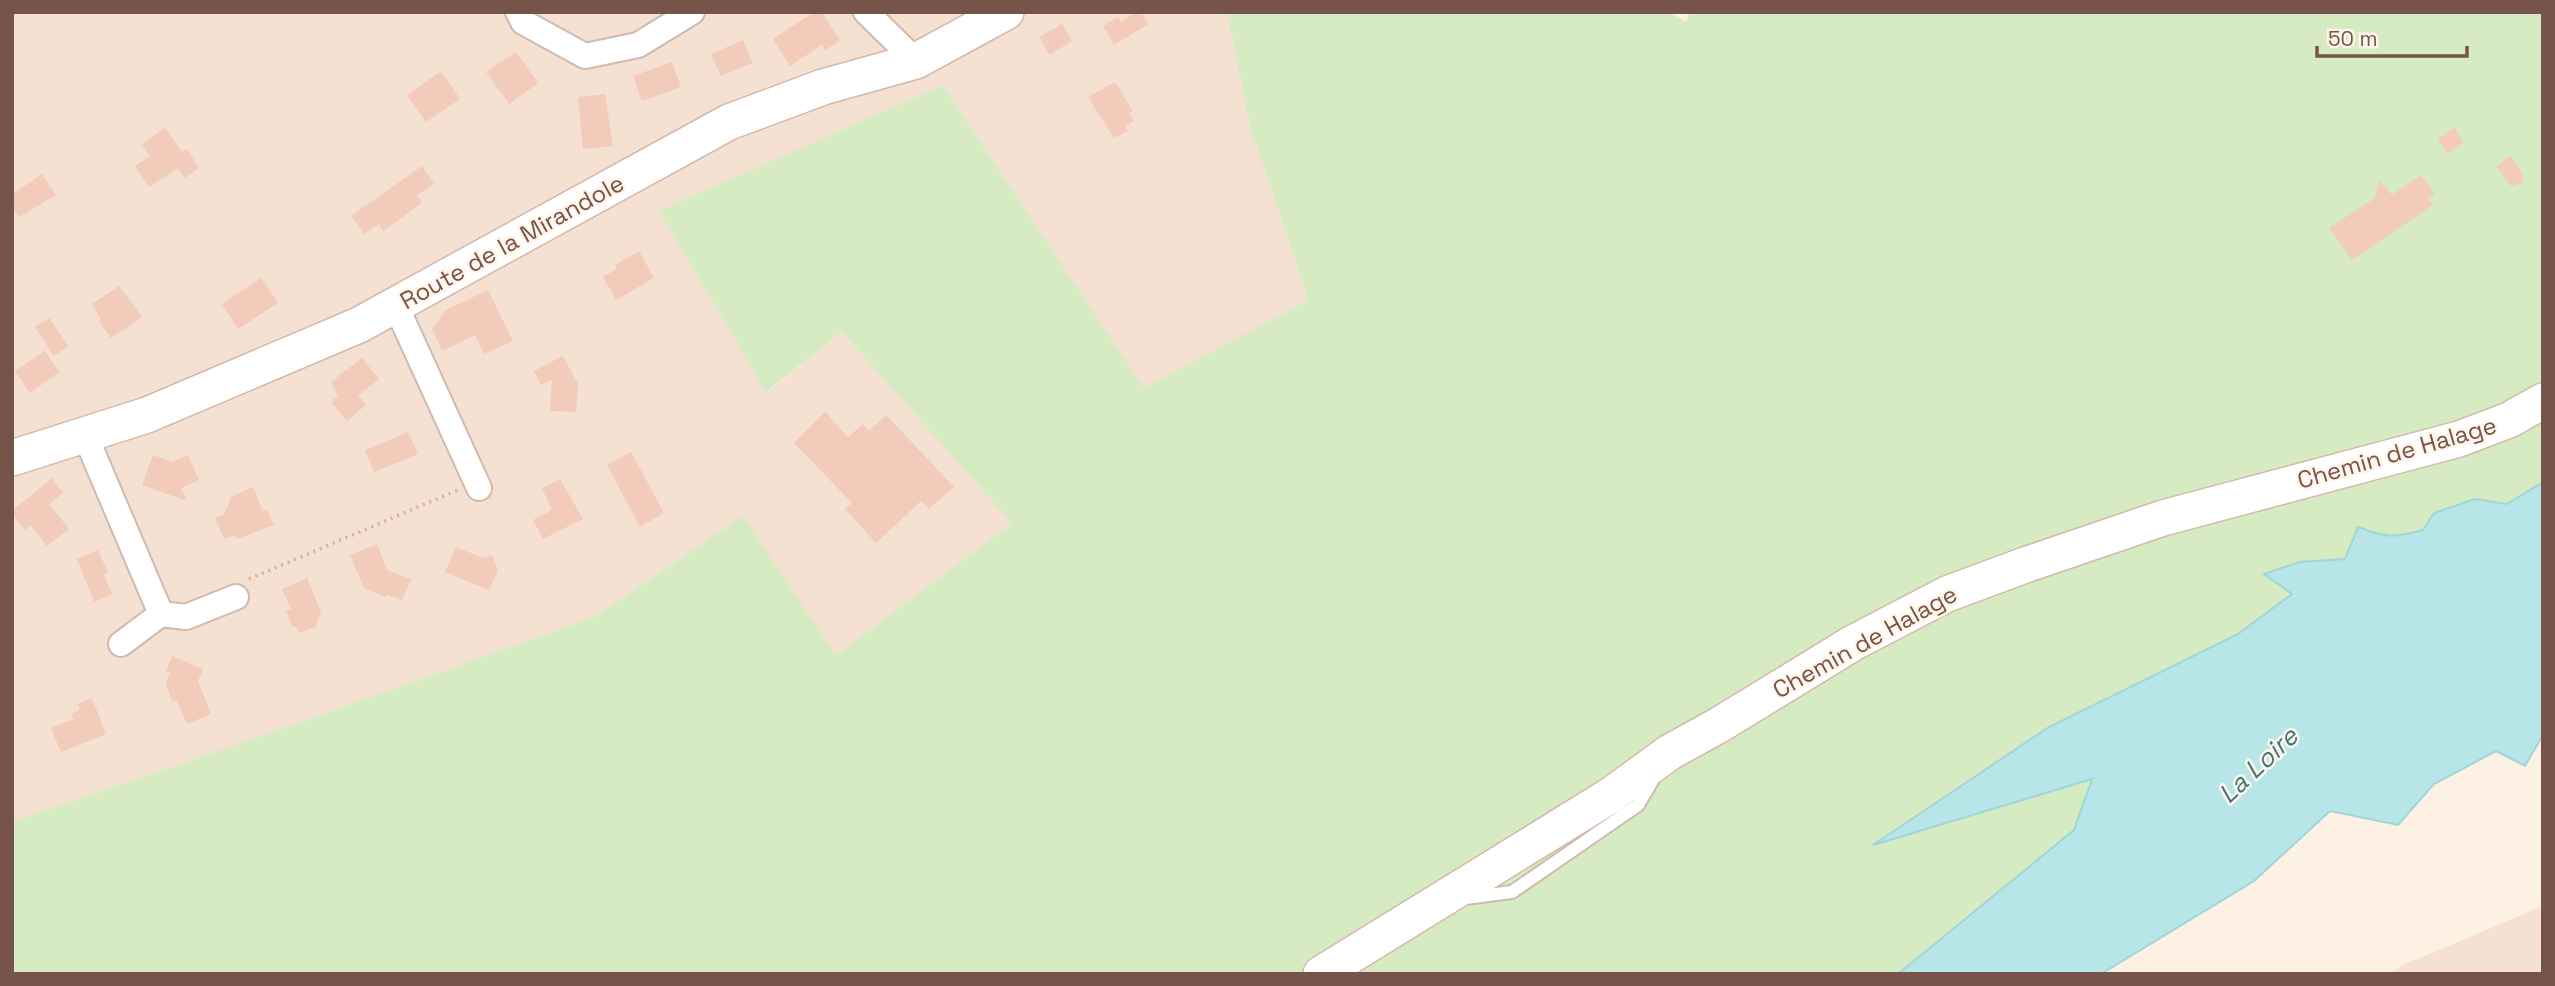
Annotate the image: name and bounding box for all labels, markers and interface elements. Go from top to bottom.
scale bar [2317,14,2468,58]
text: 50 m [2328,25,2378,52]
street label: Route de la Mirandole [394,167,629,316]
street label: Chemin de Halage [2294,409,2500,496]
street label: Chemin de Halage [1767,578,1962,705]
water label: La Loire [2211,718,2306,811]

